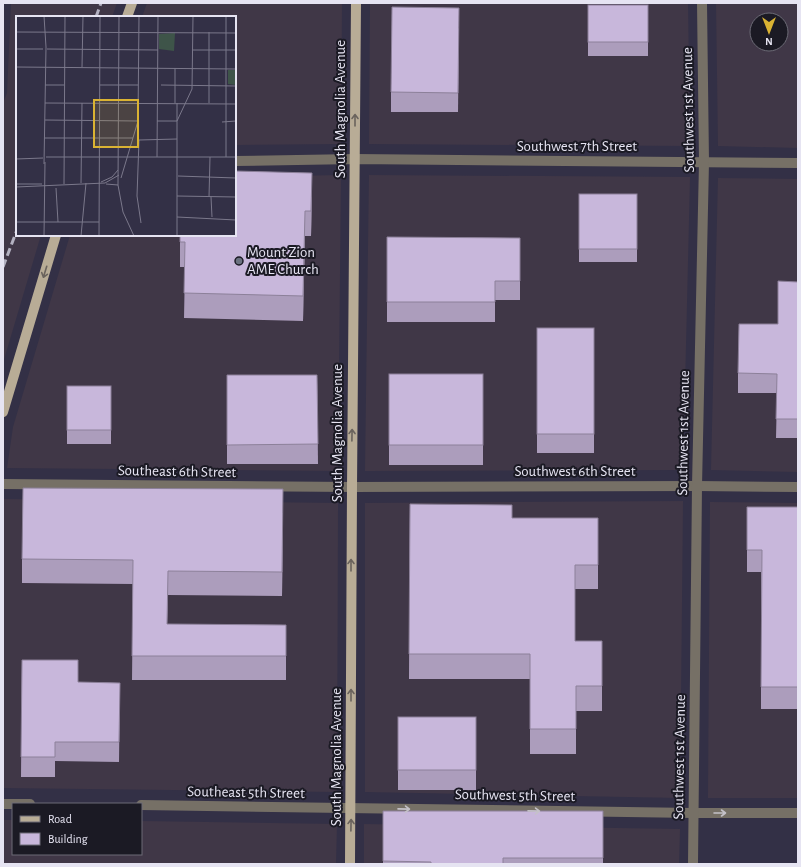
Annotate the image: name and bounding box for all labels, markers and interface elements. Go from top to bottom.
north arrow [749,12,789,52]
inset map [16,16,236,236]
text: N [765,36,773,47]
street label: South Magnolia Avenue [333,40,348,178]
street label: Southwest 1st Avenue [680,47,697,173]
one-way arrow [351,114,359,127]
street label: Southwest 7th Street [517,139,637,154]
place label: Mount Zion AME Church [247,245,319,277]
marker: Mount Zion AME Church [234,256,244,266]
one-way arrow [41,266,48,279]
street label: South Magnolia Avenue [330,364,345,502]
street label: Southwest 1st Avenue [675,370,692,496]
one-way arrow [348,429,356,442]
street label: Southeast 6th Street [118,463,237,480]
street label: Southwest 6th Street [514,464,636,479]
one-way arrow [347,559,355,572]
street label: South Magnolia Avenue [329,688,344,826]
one-way arrow [347,689,355,702]
street label: Southwest 1st Avenue [671,694,688,820]
street label: Southeast 5th Street [187,784,305,801]
street label: Southwest 5th Street [455,787,576,804]
legend [12,803,142,855]
one-way arrow [397,805,410,813]
one-way arrow [527,807,540,815]
one-way arrow [713,809,726,817]
text: Road [48,813,72,825]
one-way arrow [347,819,354,832]
text: Building [48,833,88,845]

